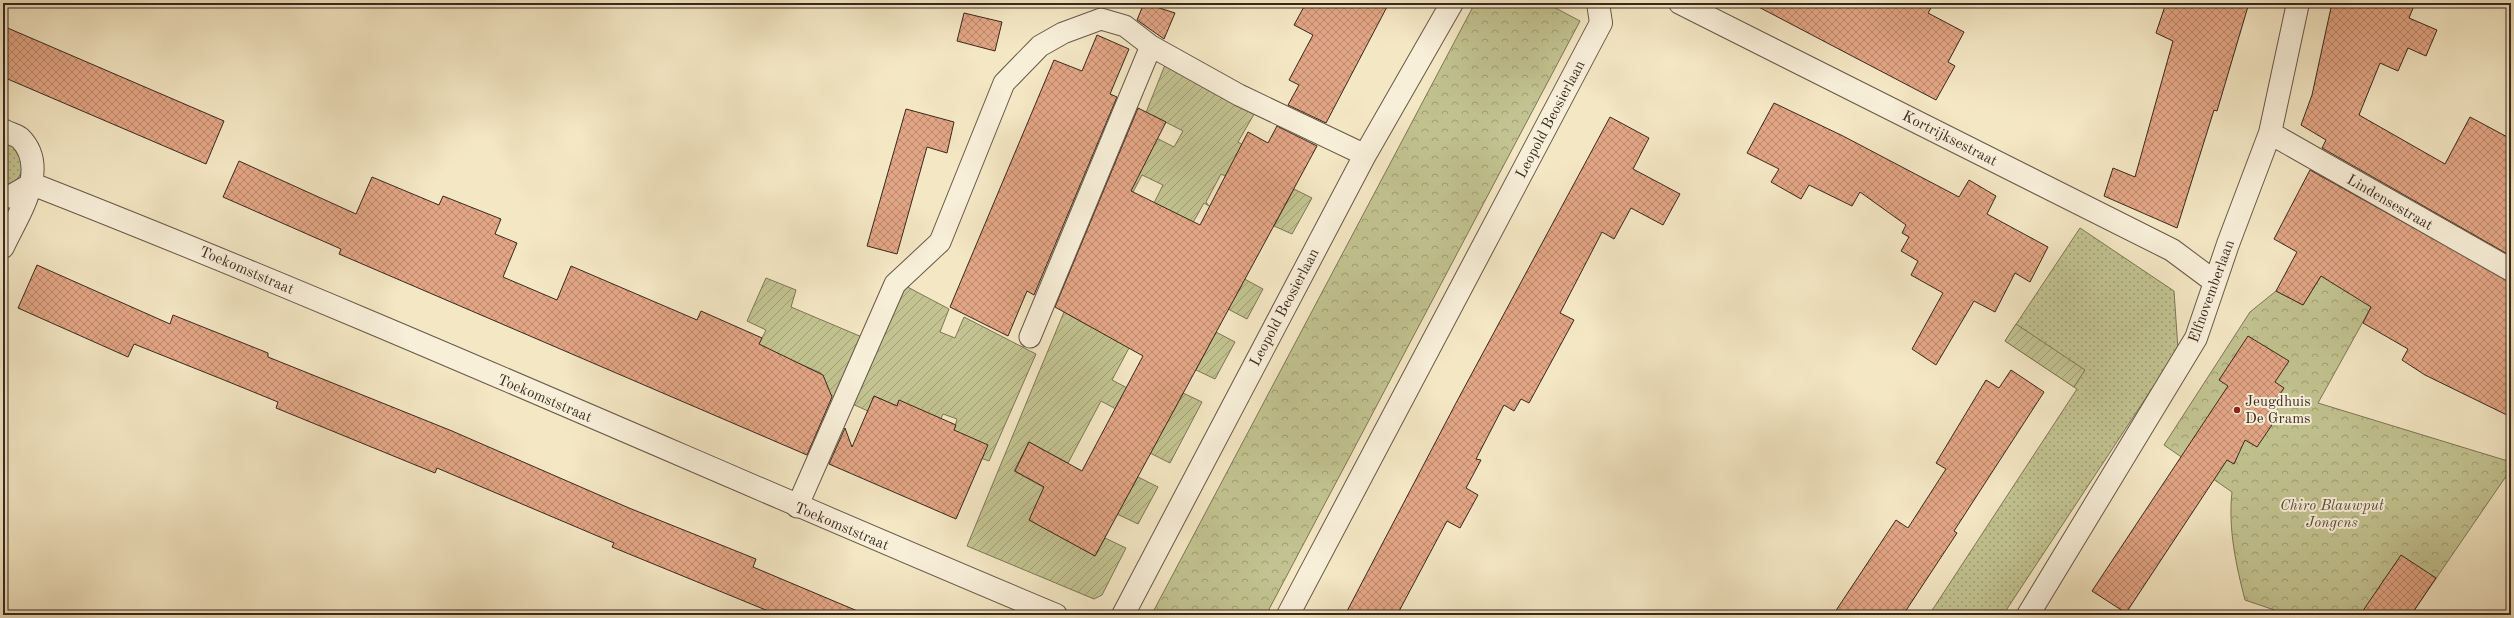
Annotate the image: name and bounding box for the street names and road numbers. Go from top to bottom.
street label: Leopold Beosierlaan [1514,58,1589,181]
street label: Kortrijksestraat [1899,109,1999,170]
street label: Lindensestraat [2344,173,2435,234]
street label: Elfnovemberlaan [2187,238,2238,345]
street label: Toekomststraat [197,245,296,298]
street label: Leopold Beosierlaan [1248,246,1323,369]
street label: Toekomststraat [495,373,594,426]
street label: Toekomststraat [792,501,891,554]

